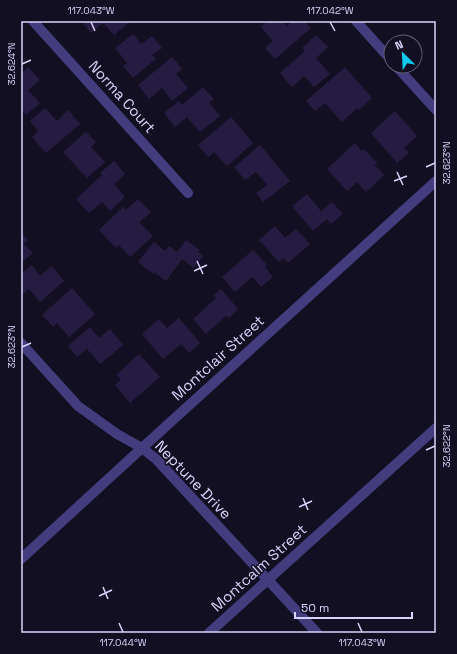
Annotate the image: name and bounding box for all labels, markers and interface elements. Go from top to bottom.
text: 117.043°W [68,4,115,17]
text: 117.042°W [307,4,354,17]
north arrow [383,34,423,74]
text: N [393,37,405,53]
text: 32.624°N [5,42,18,86]
street label: Norma Court [85,57,160,137]
text: 32.623°N [440,141,453,185]
street label: Montclair Street [167,311,268,404]
text: 32.623°N [5,325,18,369]
text: 32.622°N [440,424,453,468]
street label: Neptune Drive [151,436,236,523]
street label: Montcalm Street [207,520,310,615]
scale bar [295,594,412,620]
text: 50 m [301,600,329,616]
text: 117.044°W [99,636,147,649]
text: 117.043°W [339,636,386,649]

